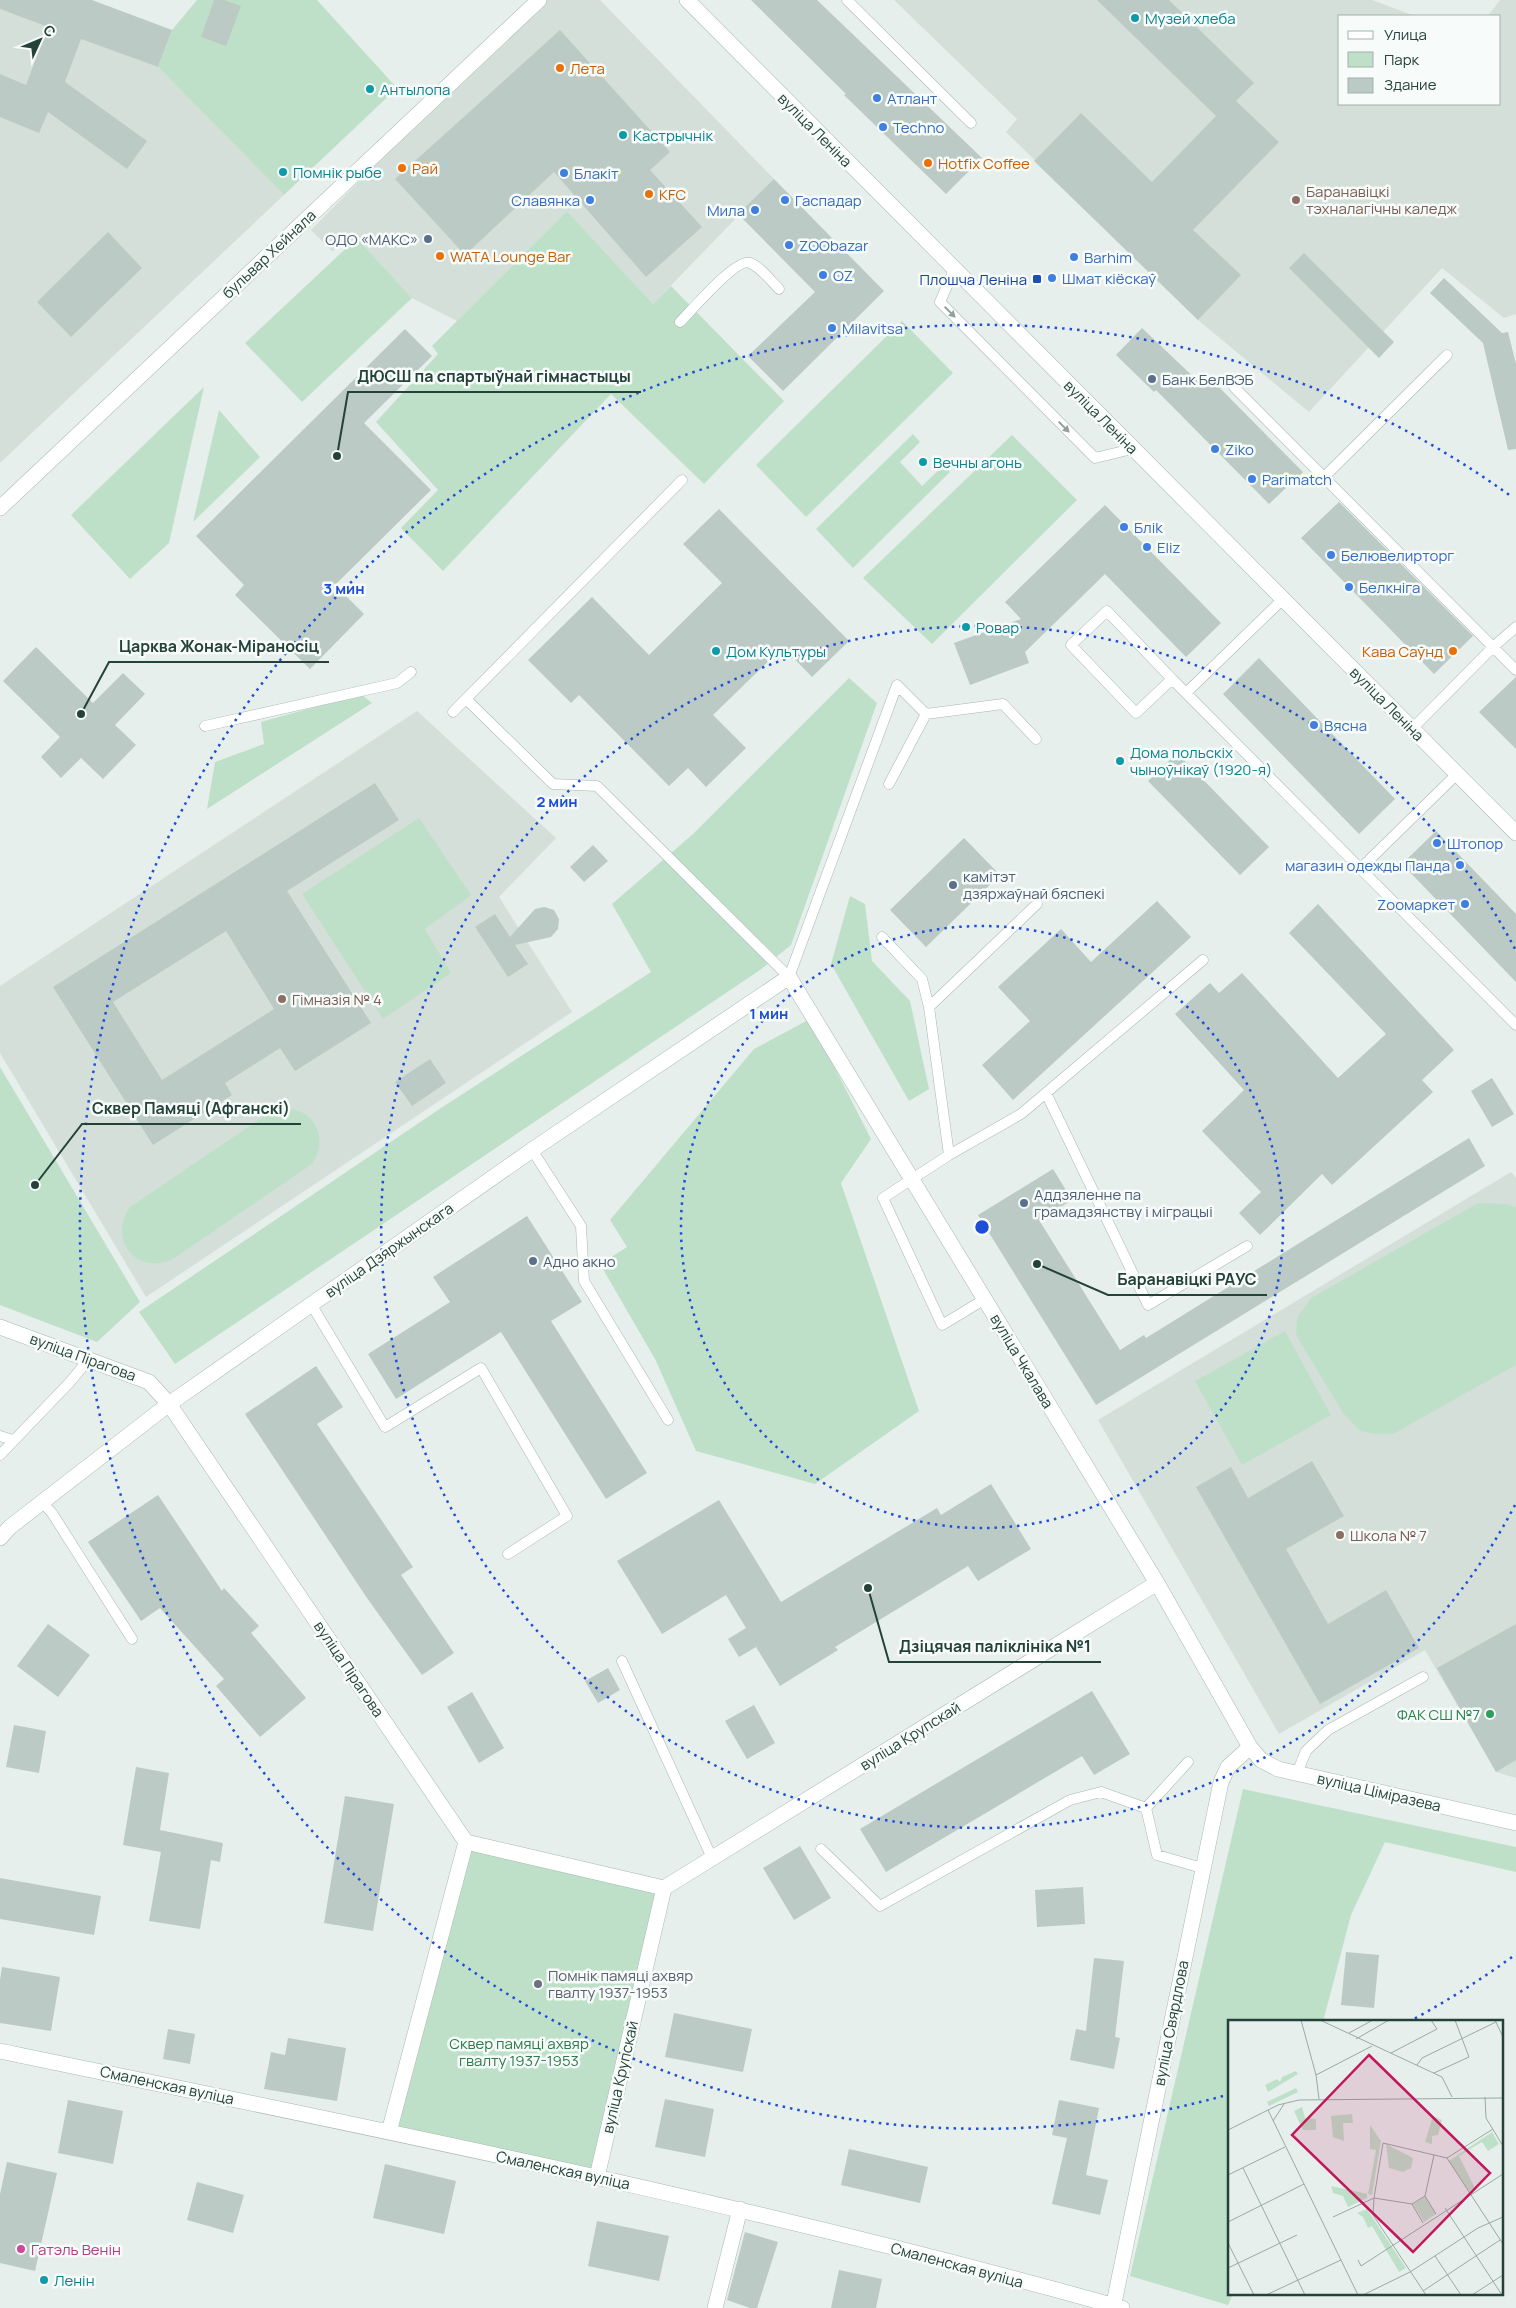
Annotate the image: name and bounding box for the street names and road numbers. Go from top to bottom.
street label: вуліца Леніна [773,88,857,172]
street label: бульвар Хейнала [217,205,321,303]
street label: вуліца Леніна [1059,375,1143,459]
street label: вуліца Леніна [1345,662,1429,746]
street label: вуліца Дзяржынскага [321,1198,457,1302]
street label: вуліца Чкалава [985,1310,1059,1412]
street label: вуліца Пірагова [27,1328,139,1386]
street label: вуліца Пірагова [309,1617,389,1721]
street label: вуліца Крупскай [856,1697,964,1775]
street label: вуліца Ціміразева [1315,1768,1443,1816]
street label: вуліца Свярдлова [1149,1959,1193,2087]
street label: вуліца Крупскай [597,2019,643,2135]
street label: Смаленская вуліца [98,2061,236,2109]
street label: Смаленская вуліца [494,2146,632,2194]
street label: Смаленская вуліца [888,2237,1026,2293]

